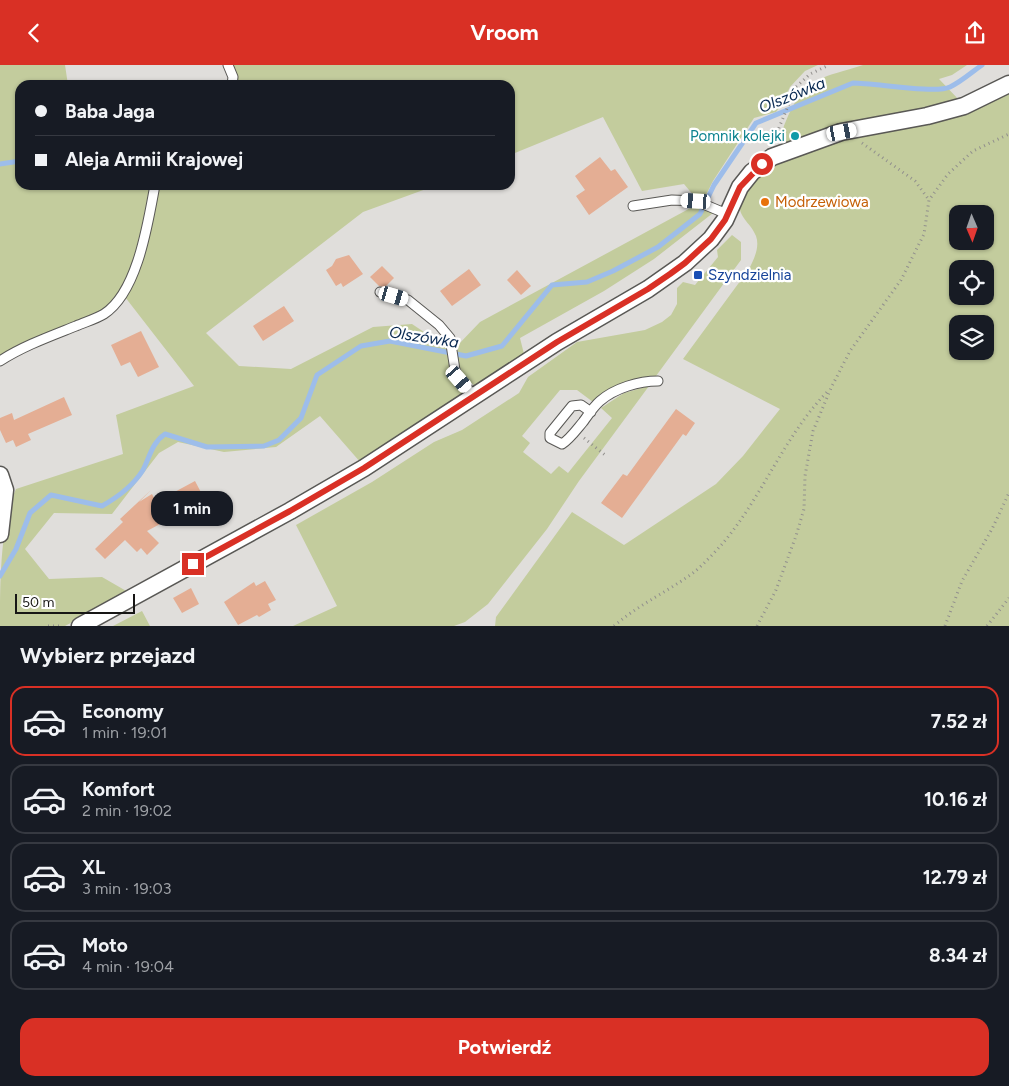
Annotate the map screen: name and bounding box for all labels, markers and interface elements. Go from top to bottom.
icon: back [20,19,48,47]
text: Vroom [470,19,539,46]
icon: share [961,19,989,47]
water label: Olszówka [756,73,828,117]
text: Baba Jaga [65,100,155,123]
car [825,122,858,142]
place label: Pomnik kolejki [690,127,785,145]
marker: Pomnik kolejki [789,130,801,142]
text: Aleja Armii Krajowej [65,148,243,171]
route start [751,153,773,175]
car [680,193,711,209]
place label: Modrzewiowa [775,193,869,211]
marker: Modrzewiowa [759,196,771,208]
north arrow [949,205,994,250]
map controls [949,205,994,360]
button: locate [949,260,994,305]
place label: Szyndzielnia [708,266,791,284]
marker: Szyndzielnia [692,269,704,281]
car [377,285,410,307]
button: layers [949,315,994,360]
water label: Olszówka [388,322,460,352]
car [443,363,474,395]
callout: 1 min [152,491,234,527]
text: 1 min [173,499,211,518]
route end [182,553,204,575]
scale bar [15,591,135,614]
text: 50 m [22,594,54,611]
text: Wybierz przejazd [20,642,195,669]
icon: car [22,699,67,744]
text: Economy [82,700,164,723]
text: 7.52 zł [931,710,987,733]
text: 1 min · 19:01 [82,723,167,742]
icon: car [22,777,67,822]
text: Komfort [82,778,155,801]
text: 10.16 zł [924,788,987,811]
text: 2 min · 19:02 [82,801,172,820]
icon: car [22,855,67,900]
text: XL [82,856,105,879]
text: 12.79 zł [923,866,987,889]
text: 3 min · 19:03 [82,879,172,898]
icon: car [22,933,67,978]
text: Moto [82,934,128,957]
text: 8.34 zł [929,944,987,967]
text: 4 min · 19:04 [82,957,174,976]
button: Potwierdź [20,1018,989,1076]

